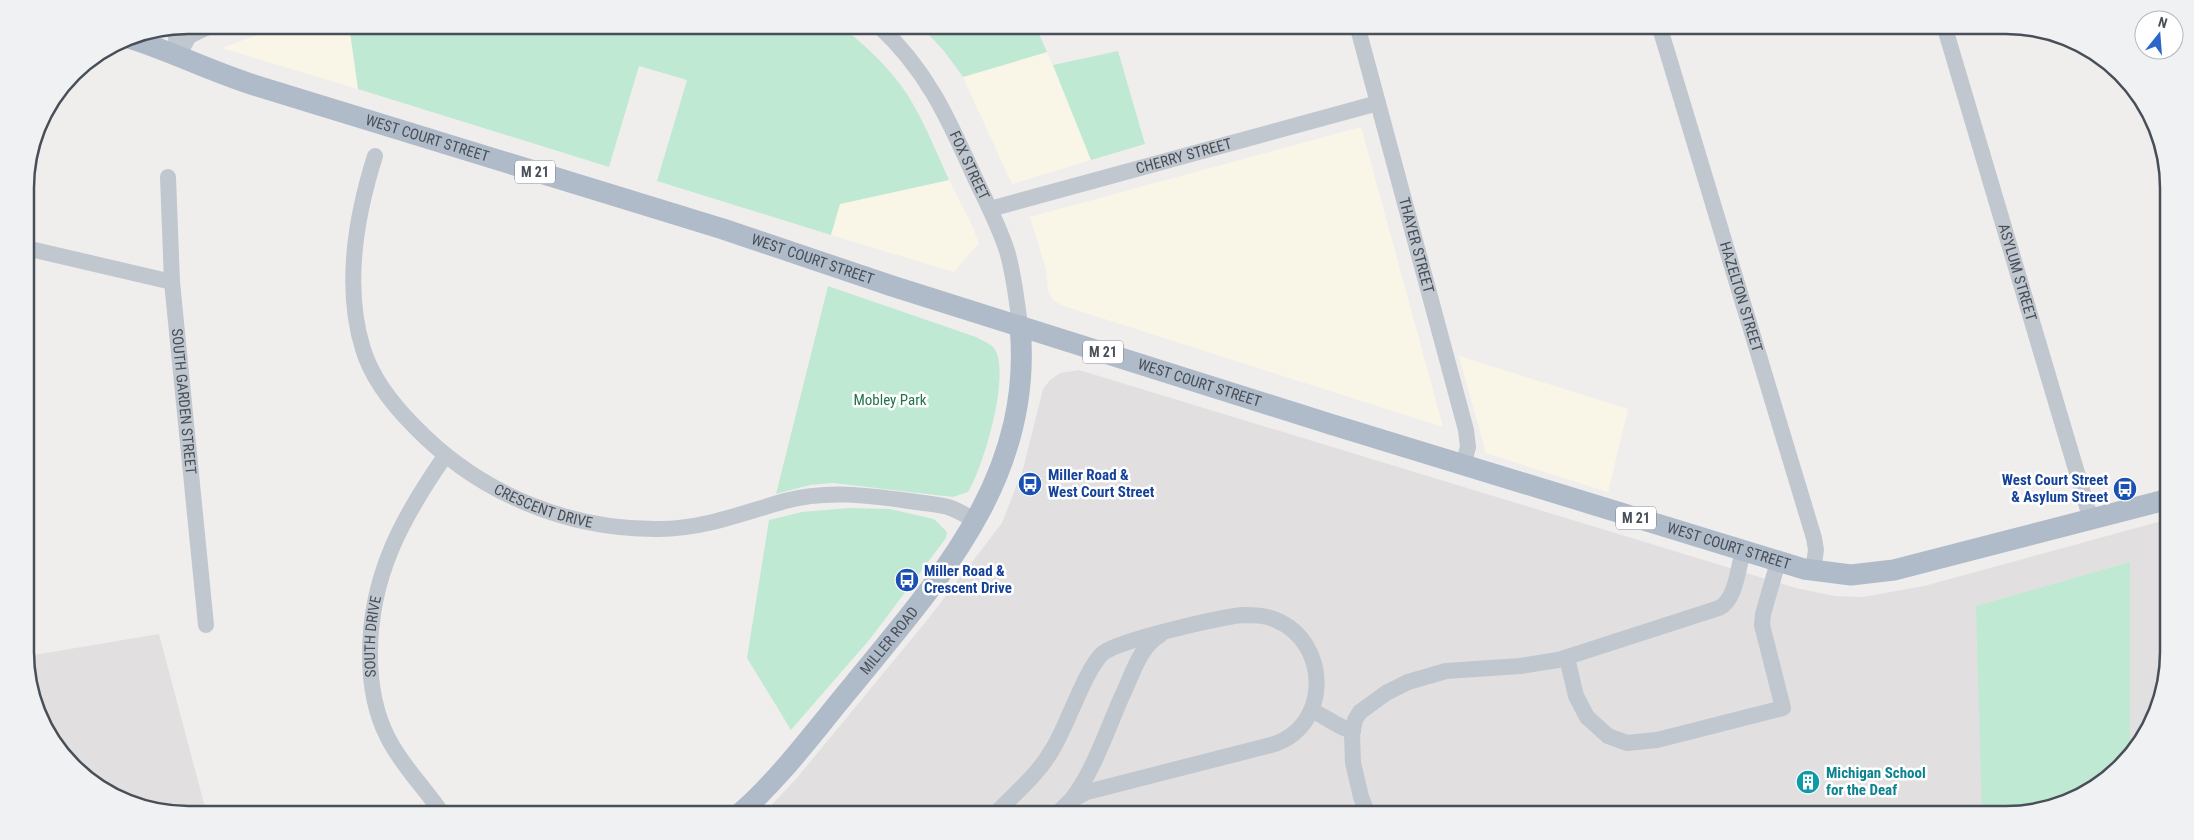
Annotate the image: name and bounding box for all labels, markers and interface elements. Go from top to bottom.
north arrow [2134,10,2184,60]
text: N [2156,14,2169,31]
street label: WEST COURT STREET [363,111,491,166]
street label: FOX STREET [946,128,993,203]
street label: CHERRY STREET [1134,134,1234,178]
road number: M 21 [515,160,555,183]
street label: THAYER STREET [1395,195,1438,295]
street label: ASYLUM STREET [1994,221,2040,323]
street label: WEST COURT STREET [749,230,877,288]
street label: HAZELTON STREET [1716,240,1766,354]
street label: SOUTH GARDEN STREET [168,328,200,475]
road number: M 21 [1083,341,1123,364]
street label: WEST COURT STREET [1135,355,1264,411]
park label: Mobley Park [853,391,927,409]
place label: Miller Road & West Court Street [1048,466,1155,501]
bus stop icon: Miller Road & West Court Street [1017,471,1043,497]
place label: West Court Street & Asylum Street [2002,471,2108,506]
bus stop icon: West Court Street & Asylum Street [2112,476,2138,502]
street label: CRESCENT DRIVE [491,480,594,532]
road number: M 21 [1616,506,1656,530]
street label: WEST COURT STREET [1665,519,1793,573]
place label: Miller Road & Crescent Drive [924,562,1012,597]
bus stop icon: Miller Road & Crescent Drive [894,567,920,593]
street label: SOUTH DRIVE [361,594,385,678]
street label: MILLER ROAD [856,603,922,678]
place label: Michigan School for the Deaf [1826,764,1926,799]
building icon: Michigan School for the Deaf [1795,769,1821,795]

